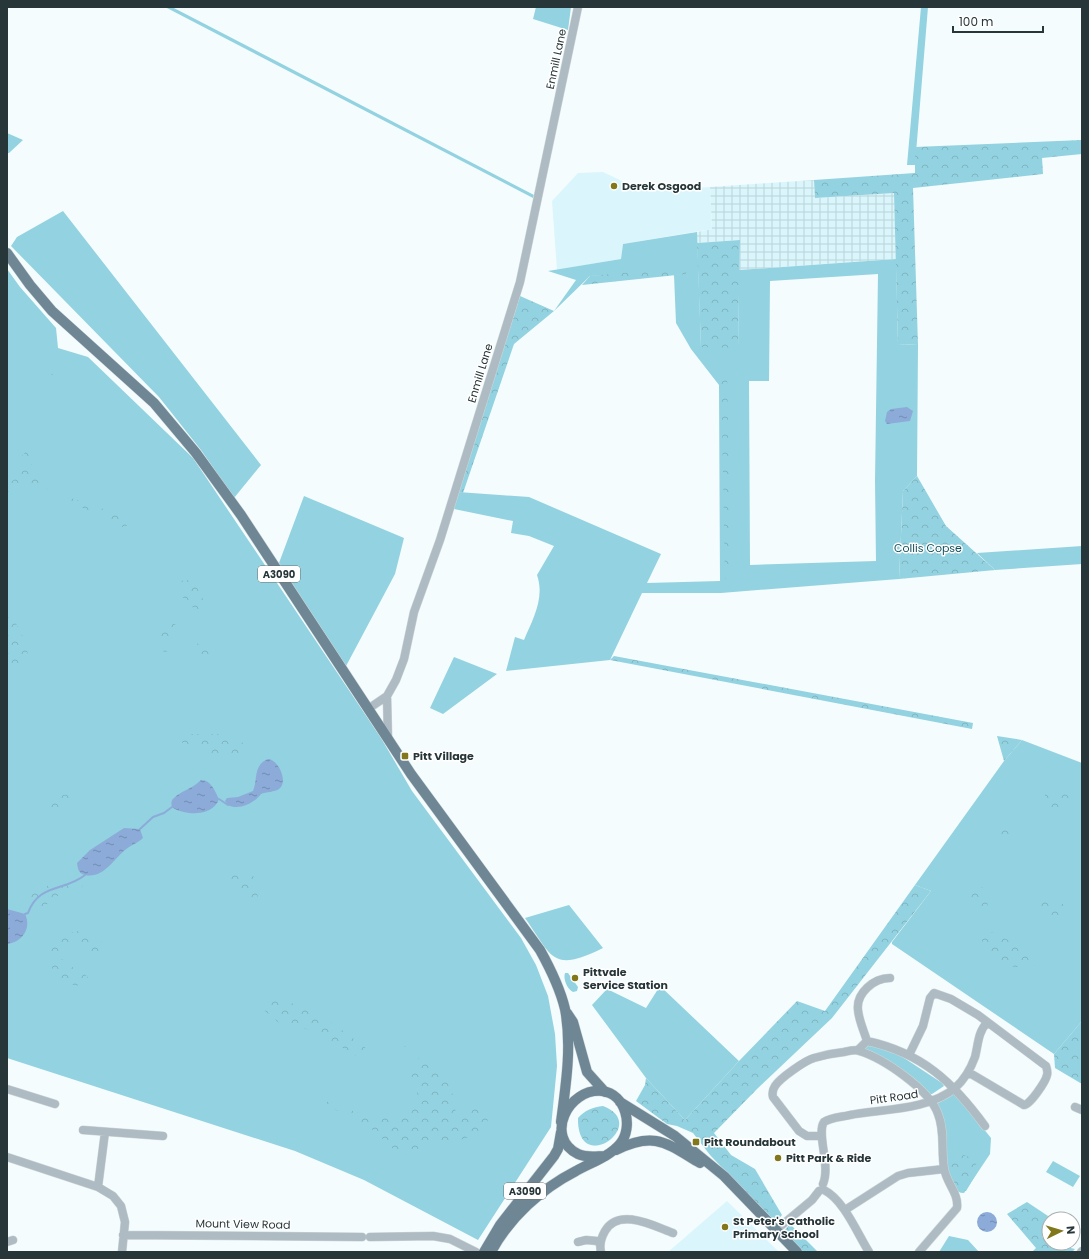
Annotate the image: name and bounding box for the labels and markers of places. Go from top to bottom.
place label: Derek Osgood [622,178,701,194]
marker: Derek Osgood [609,181,619,191]
place label: Pitt Village [413,748,474,764]
marker: Pitt Village [400,751,410,761]
place label: Pittvale Service Station [583,964,668,993]
marker: Pittvale Service Station [570,973,580,983]
place label: Pitt Roundabout [704,1134,796,1150]
marker: Pitt Roundabout [691,1137,701,1147]
place label: Pitt Park & Ride [786,1150,872,1166]
marker: Pitt Park & Ride [773,1153,783,1163]
place label: St Peter's Catholic Primary School [733,1213,835,1242]
marker: St Peter's Catholic Primary School [720,1222,730,1232]

